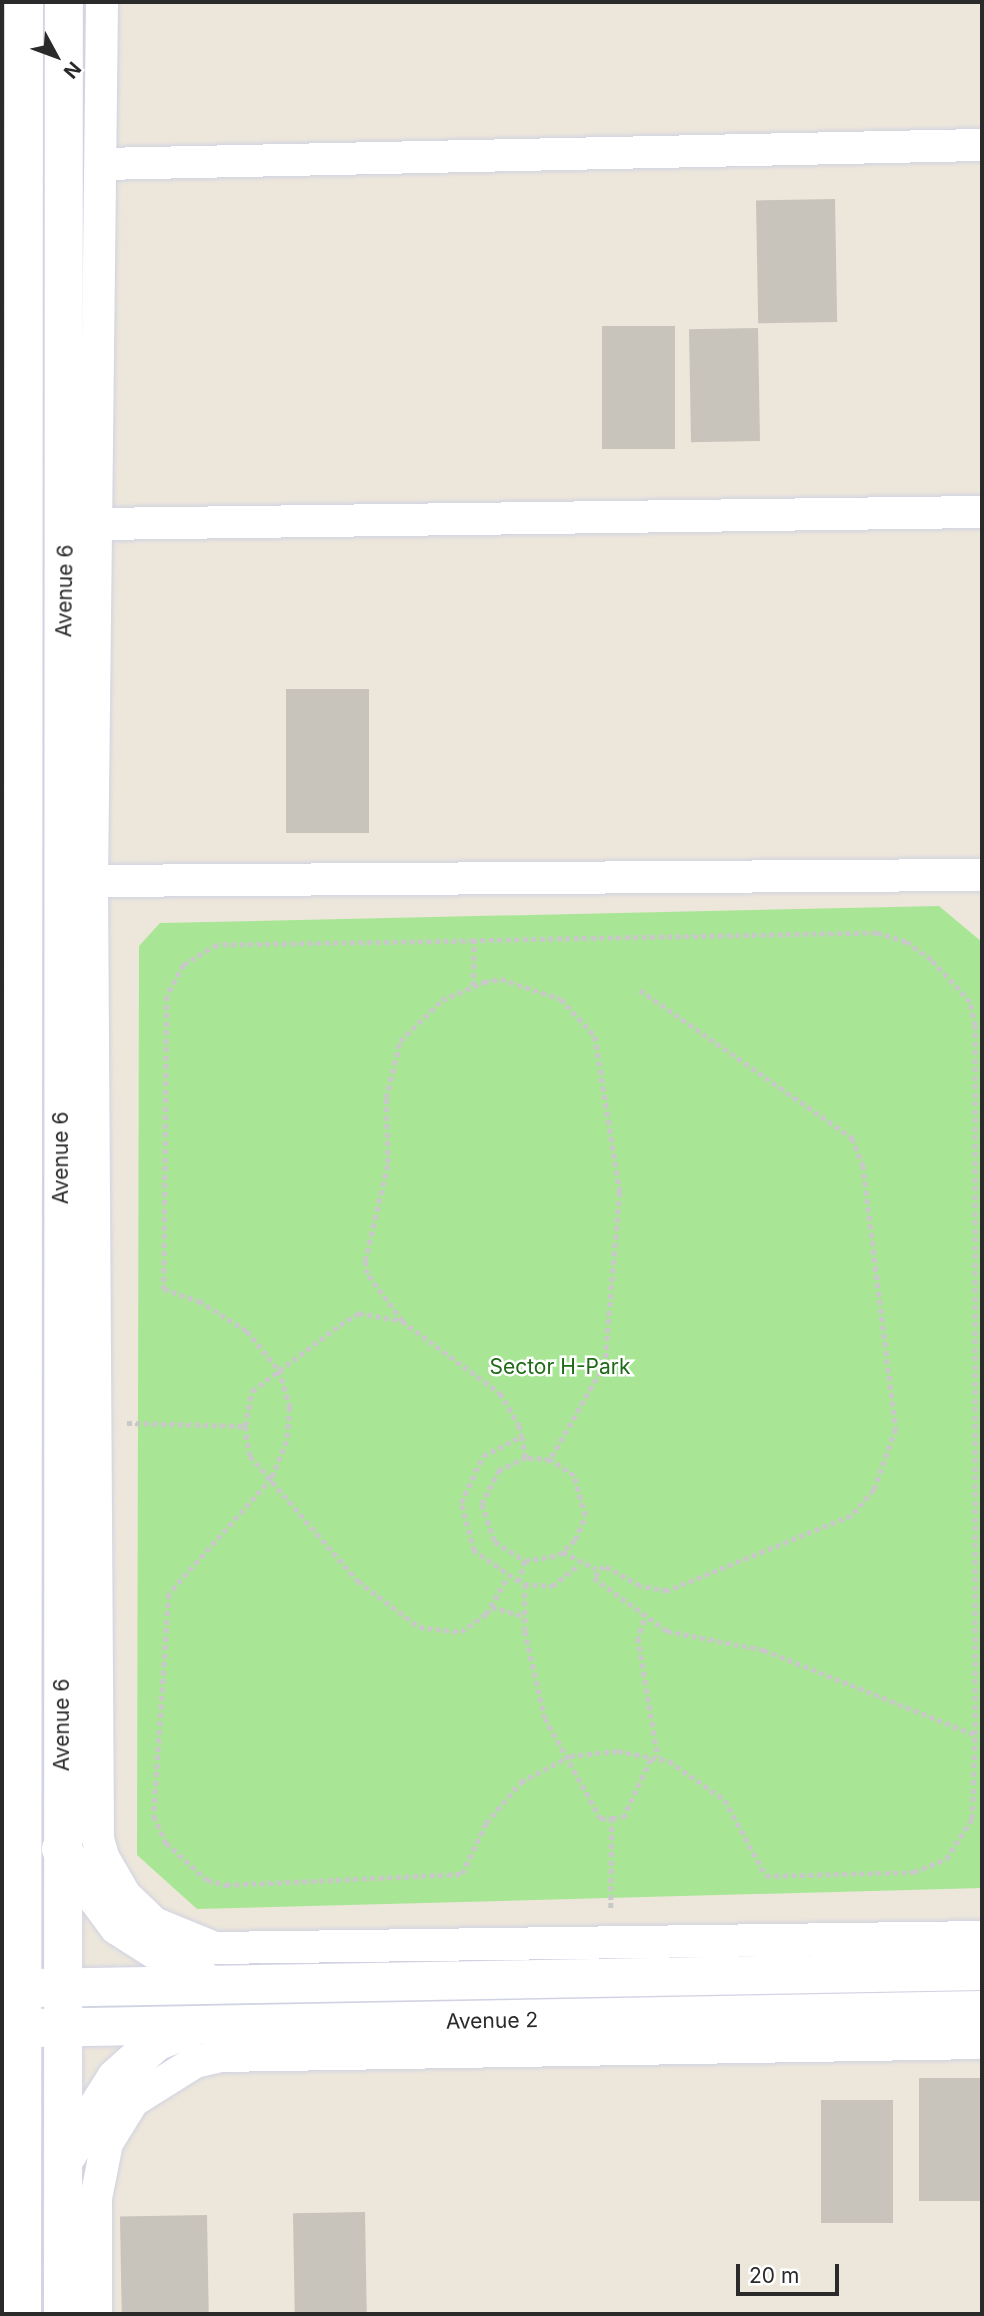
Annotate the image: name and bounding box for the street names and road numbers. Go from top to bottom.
street label: Avenue 6 [52,544,78,638]
street label: Avenue 6 [48,1112,74,1204]
street label: Avenue 6 [49,1679,75,1771]
street label: Avenue 2 [446,2008,538,2034]

